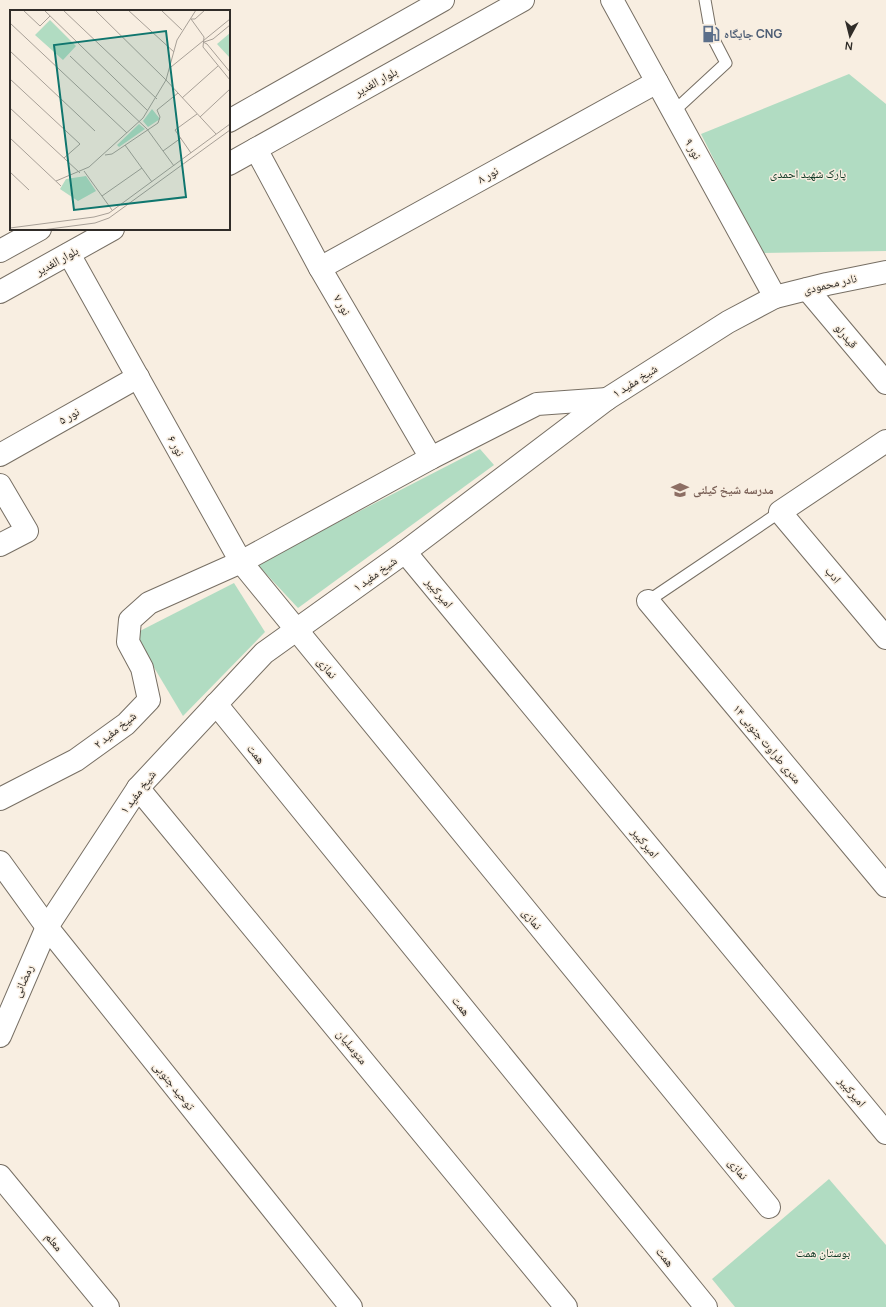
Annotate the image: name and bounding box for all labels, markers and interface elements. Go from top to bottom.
inset map [10,10,230,230]
north arrow [830,16,870,56]
fuel station icon: جایگاه CNG [701,24,721,44]
place label: جایگاه CNG [724,25,782,42]
text: N [844,38,854,54]
street label: بلوار الغدیر [350,63,400,101]
street label: نور ۹ [681,135,706,162]
street label: نور ۸ [474,162,501,187]
park label: پارک شهید احمدی [770,165,847,182]
street label: بلوار الغدیر [31,242,81,280]
street label: نادر محمودی [801,269,858,298]
street label: نور ۷ [330,291,355,318]
street label: قیدرلو [831,320,862,352]
street label: شیخ مفید ۱ [609,360,661,401]
street label: نور ۵ [55,403,82,428]
street label: نور ۶ [164,432,189,459]
school or university icon: مدرسه شیخ کیلنی [670,480,690,500]
place label: مدرسه شیخ کیلنی [693,481,774,498]
street label: شیخ مفید ۱ [349,552,400,595]
street label: ادب [821,563,845,587]
street label: امیرکبیر [421,573,457,612]
street label: نمازی [313,653,341,682]
street label: ۱۴ متری طراوت جنوبی [729,700,806,787]
street label: شیخ مفید ۲ [90,707,140,752]
street label: همت [243,740,270,767]
street label: شیخ مفید ۱ [116,766,160,817]
street label: امیرکبیر [627,823,663,862]
street label: نمازی [518,904,546,933]
street label: رمضانی [8,961,37,1000]
street label: همت [448,992,475,1019]
street label: متوسلیان [333,1026,372,1068]
street label: توحید جنوبی [150,1058,200,1114]
street label: امیرکبیر [834,1072,870,1111]
street label: نمازی [724,1154,752,1183]
street label: معلم [42,1229,67,1255]
street label: همت [652,1243,679,1270]
park label: بوستان همت [796,1244,850,1261]

